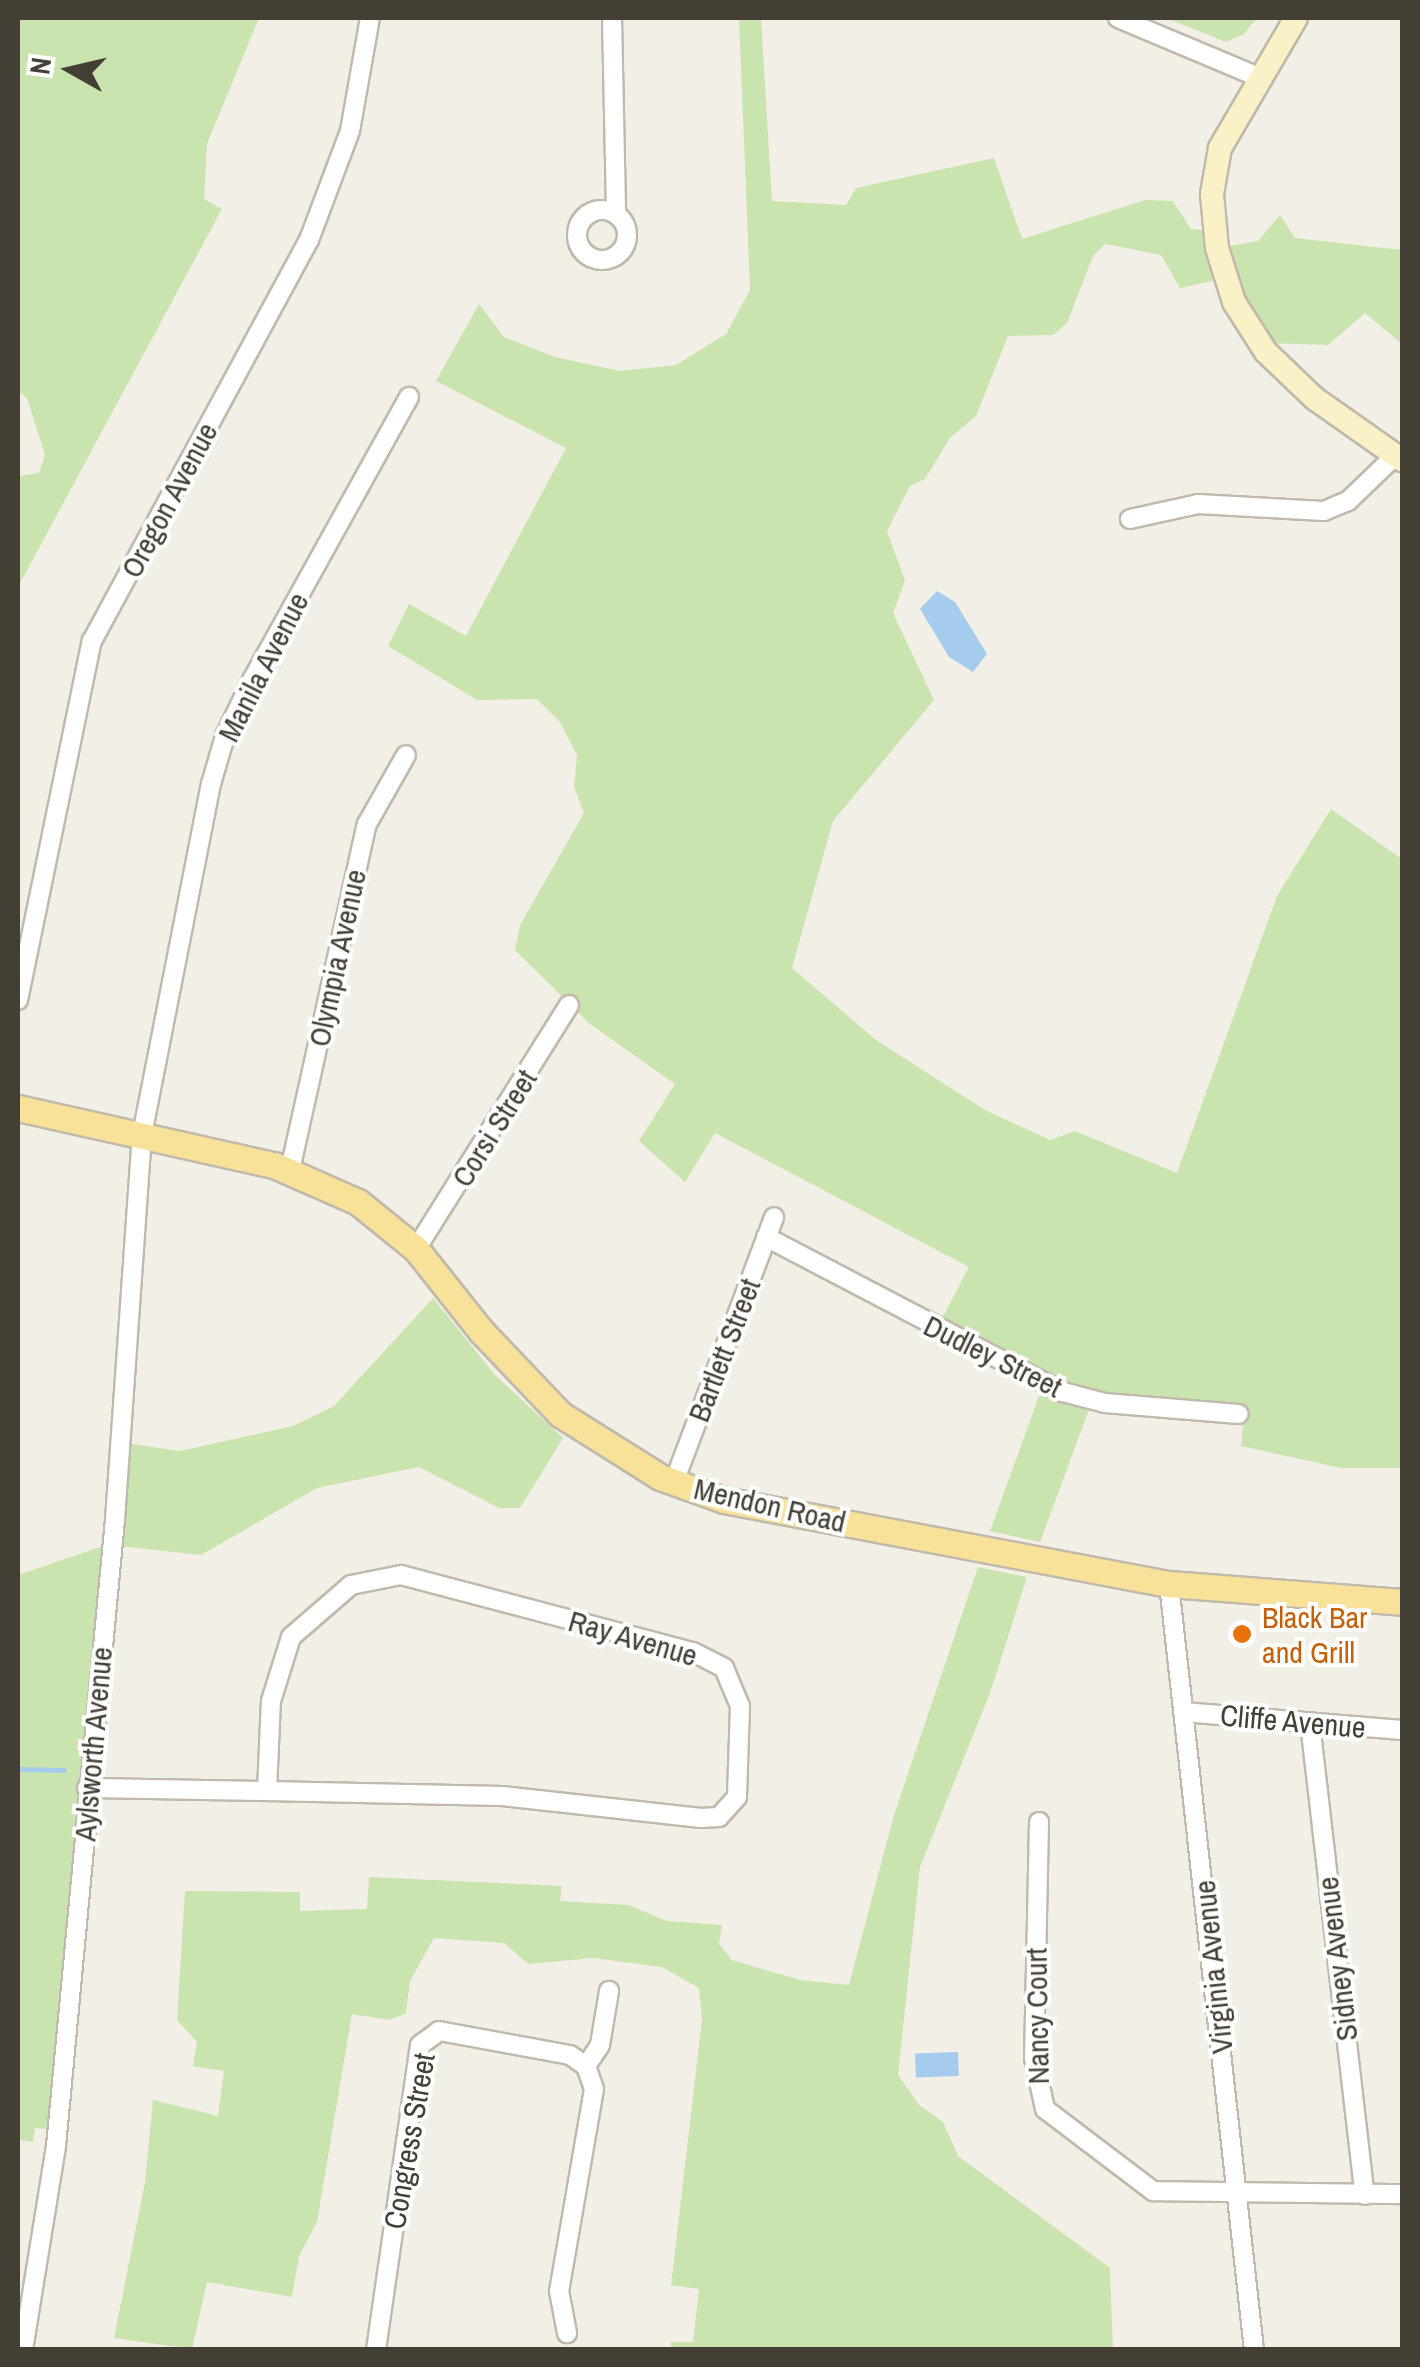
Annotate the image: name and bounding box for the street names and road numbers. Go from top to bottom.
street label: Oregon Avenue [113,416,225,584]
street label: Manila Avenue [210,586,316,748]
street label: Olympia Avenue [301,866,373,1050]
street label: Corsi Street [444,1063,544,1193]
street label: Bartlett Street [680,1273,768,1427]
street label: Dudley Street [918,1307,1068,1405]
street label: Mendon Road [691,1470,849,1540]
street label: Ray Avenue [564,1602,702,1674]
street label: Aylsworth Avenue [67,1645,119,1843]
street label: Cliffe Avenue [1218,1697,1368,1745]
street label: Sidney Avenue [1309,1874,1365,2044]
street label: Virginia Avenue [1186,1878,1240,2056]
street label: Nancy Court [1018,1947,1056,2085]
street label: Congress Street [376,2050,442,2232]

